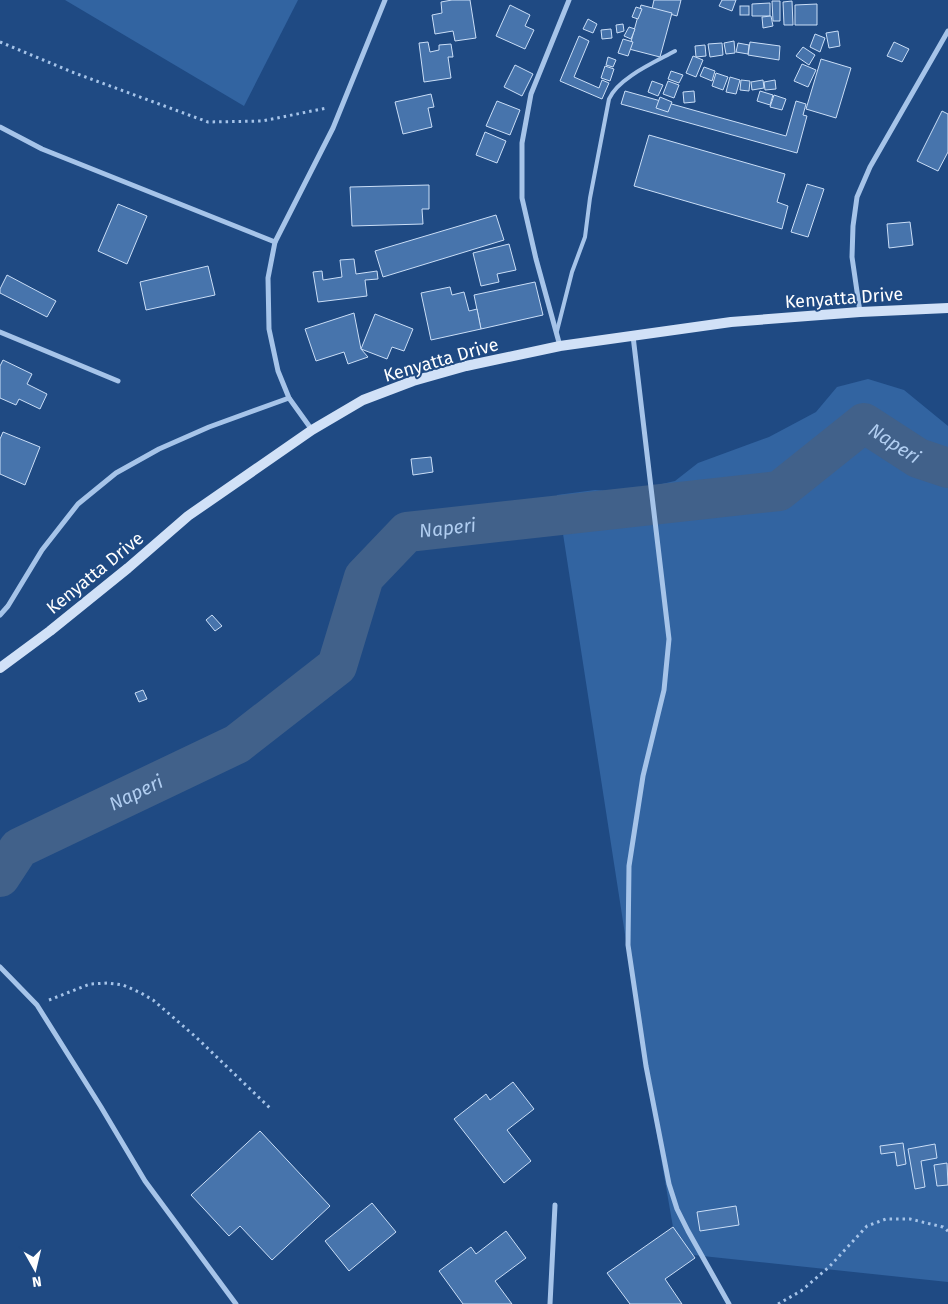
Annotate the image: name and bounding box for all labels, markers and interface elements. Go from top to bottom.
street label: Kenyatta Drive [784,283,904,313]
street label: Kenyatta Drive [381,333,501,387]
water label: Naperi [865,418,926,468]
water label: Naperi [418,513,478,542]
street label: Kenyatta Drive [42,527,148,619]
water label: Naperi [105,769,167,815]
north arrow [10,1244,60,1294]
text: N [31,1272,43,1290]

